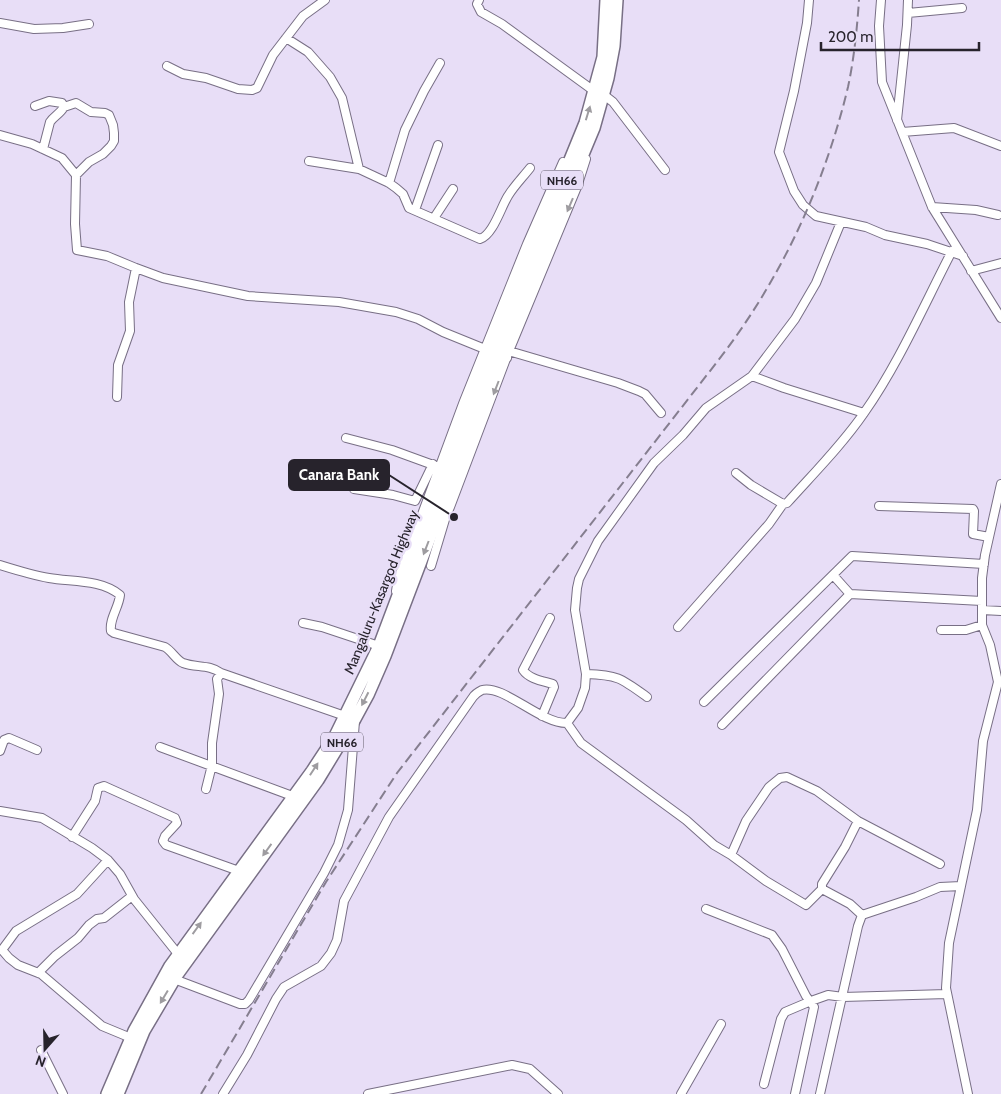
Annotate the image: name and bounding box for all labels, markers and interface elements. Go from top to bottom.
scale bar [821,20,978,52]
text: 200 m [828,28,873,46]
one-way arrow [584,105,592,120]
road number: NH66 [541,170,583,190]
one-way arrow [565,198,573,212]
one-way arrow [491,381,499,395]
callout: Canara Bank [289,460,389,490]
text: Canara Bank [299,466,380,484]
street label: Mangaluru-Kasargod Highway [340,507,422,677]
one-way arrow [422,541,429,556]
one-way arrow [361,692,369,706]
road number: NH66 [321,732,363,752]
one-way arrow [309,763,318,776]
one-way arrow [262,843,272,857]
one-way arrow [191,922,202,935]
one-way arrow [159,990,168,1003]
north arrow [20,1024,70,1074]
text: N [33,1051,48,1071]

